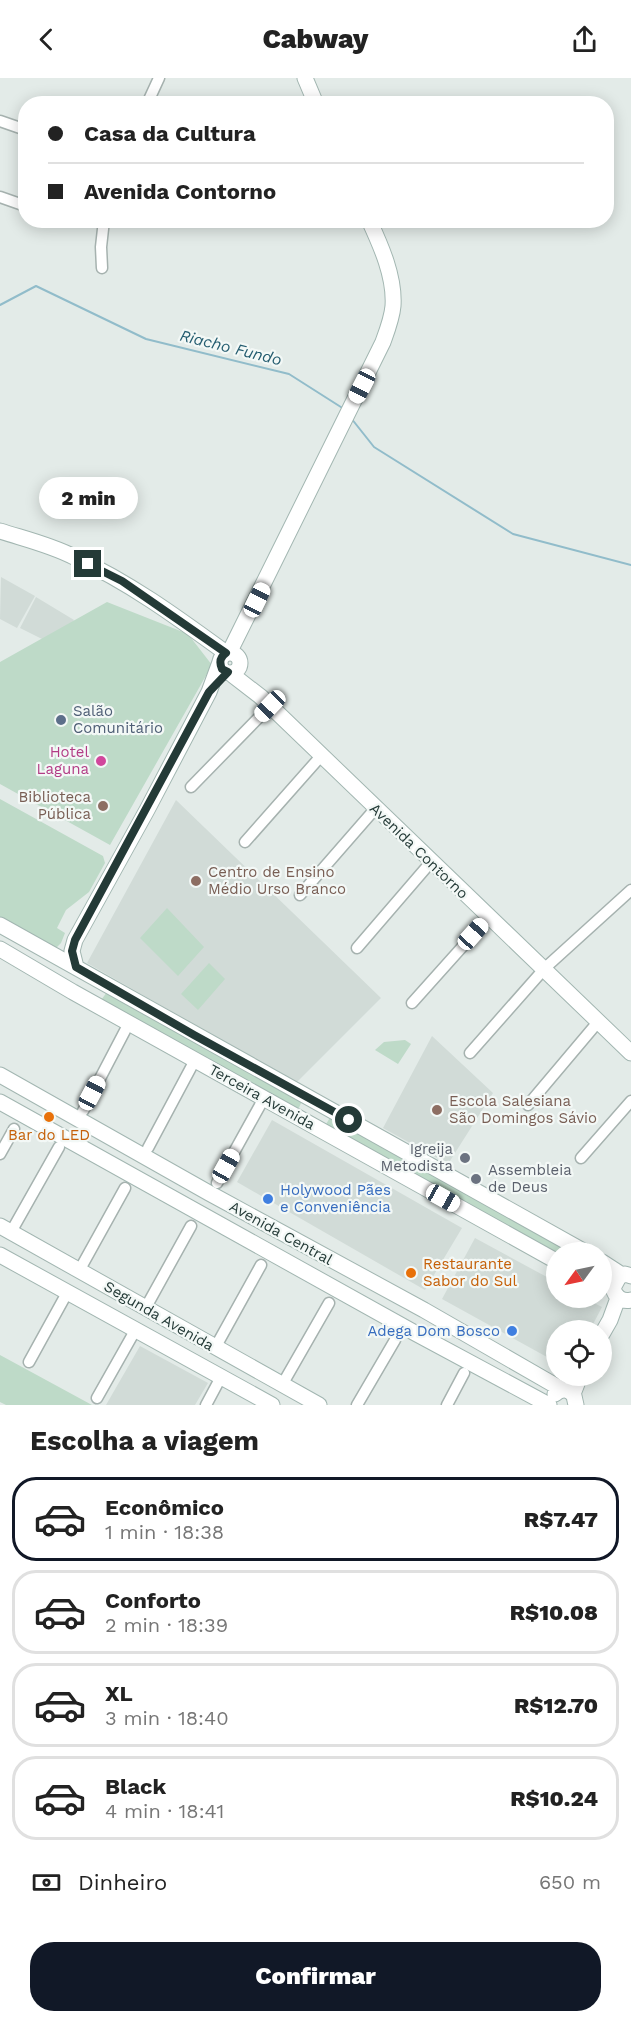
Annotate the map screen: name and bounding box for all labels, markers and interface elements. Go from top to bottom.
icon: back [30,23,63,56]
text: Cabway [263,23,369,55]
icon: share [568,23,601,56]
text: Casa da Cultura [84,121,256,146]
text: Avenida Contorno [84,179,276,204]
water label: Riacho Fundo [178,326,284,369]
car [346,366,378,406]
callout: 2 min [38,477,138,519]
text: 2 min [61,486,116,510]
route end [74,550,101,577]
car [241,580,273,620]
car [251,687,289,725]
place label: Salão Comunitário [73,702,163,737]
marker: Salão Comunitário [54,713,68,727]
place label: Hotel Laguna [37,743,89,778]
marker: Hotel Laguna [94,754,108,768]
place label: Biblioteca Pública [19,788,92,823]
marker: Biblioteca Pública [96,799,110,813]
street label: Avenida Contorno [366,799,472,903]
place label: Centro de Ensino Médio Urso Branco [208,863,346,898]
marker: Centro de Ensino Médio Urso Branco [189,874,203,888]
car [454,915,492,953]
street label: Terceira Avenida [206,1060,319,1134]
car [76,1073,108,1113]
place label: Escola Salesiana São Domingos Sávio [449,1092,597,1127]
marker: Escola Salesiana São Domingos Sávio [430,1103,444,1117]
route start [335,1106,362,1133]
marker: Bar do LED [42,1110,56,1124]
place label: Bar do LED [8,1126,90,1144]
place label: Igreija Metodista [381,1140,454,1175]
car [209,1146,243,1186]
marker: Igreija Metodista [458,1151,472,1165]
place label: Assembleia de Deus [488,1161,572,1196]
marker: Assembleia de Deus [469,1172,483,1186]
place label: Holywood Pães e Conveniência [280,1181,391,1216]
car [423,1181,463,1215]
marker: Holywood Pães e Conveniência [261,1192,275,1206]
street label: Avenida Central [226,1197,336,1269]
north arrow [546,1242,612,1308]
map controls [546,1242,612,1386]
place label: Restaurante Sabor do Sul [423,1255,518,1290]
marker: Restaurante Sabor do Sul [404,1266,418,1280]
street label: Segunda Avenida [101,1277,218,1355]
button: locate [546,1320,612,1386]
place label: Adega Dom Bosco [368,1322,500,1340]
marker: Adega Dom Bosco [505,1324,519,1338]
text: Escolha a viagem [30,1425,259,1457]
icon: car [33,1492,87,1546]
text: Econômico [105,1495,224,1520]
text: R$7.47 [524,1507,598,1532]
text: 1 min · 18:38 [105,1520,224,1544]
icon: car [33,1585,87,1639]
text: Conforto [105,1588,201,1613]
text: R$10.08 [510,1600,598,1625]
text: 2 min · 18:39 [105,1613,228,1637]
icon: car [33,1678,87,1732]
text: XL [105,1681,133,1706]
text: R$12.70 [514,1693,598,1718]
text: 3 min · 18:40 [105,1706,229,1730]
icon: car [33,1771,87,1825]
text: Black [105,1774,166,1799]
text: R$10.24 [510,1786,598,1811]
text: 4 min · 18:41 [105,1799,224,1823]
icon: cash [30,1866,63,1899]
text: Dinheiro [78,1870,167,1895]
text: 650 m [539,1870,601,1894]
button: Confirmar [30,1942,601,2011]

